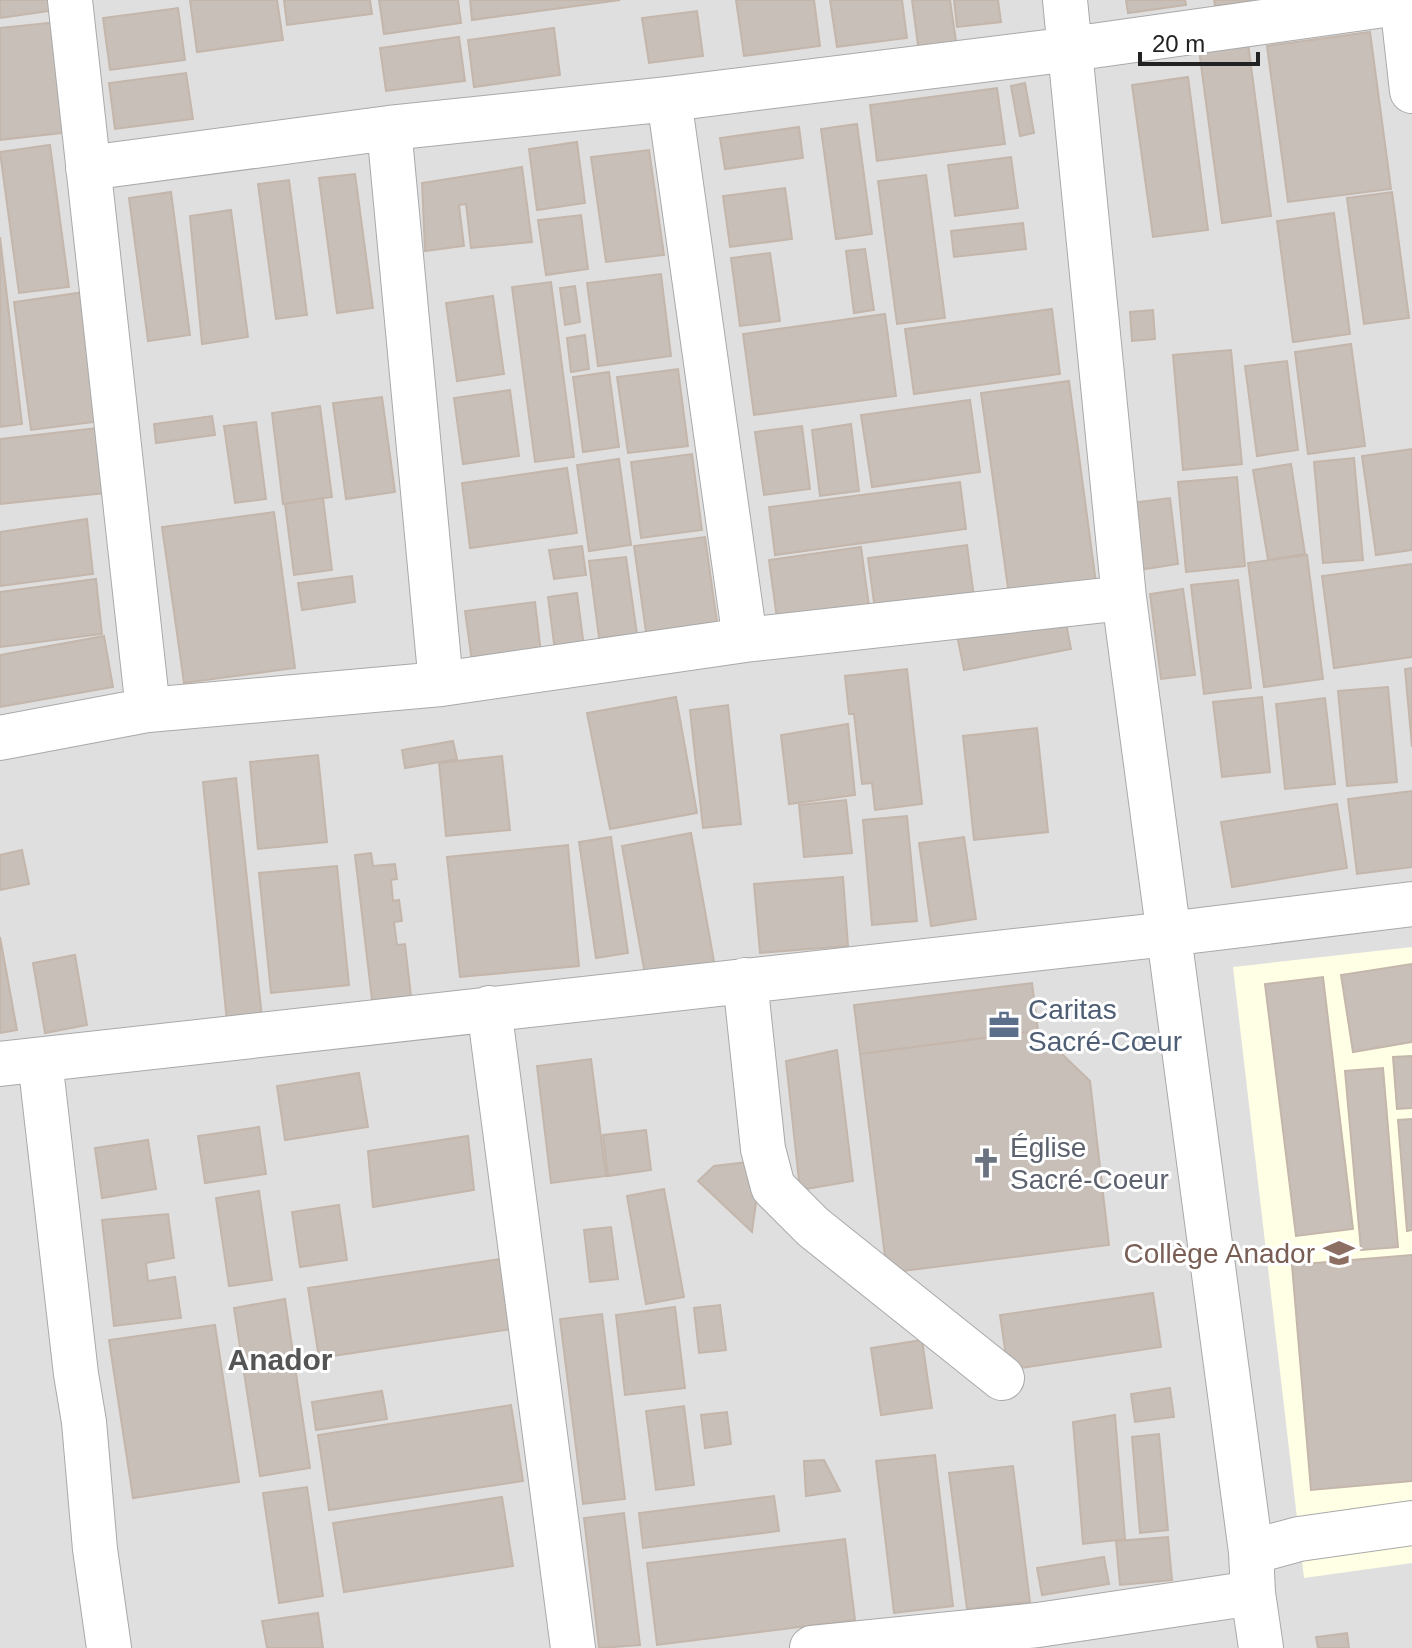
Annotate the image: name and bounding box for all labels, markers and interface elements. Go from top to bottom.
scale bar [1140,16,1258,66]
text: 20 m [1152,30,1205,57]
place label: Caritas Sacré-Cœur [1028,994,1182,1057]
office icon: Caritas Sacré-Cœur [987,1008,1021,1042]
place label: Église Sacré-Coeur [1010,1132,1169,1195]
church icon: Église Sacré-Coeur [969,1146,1003,1180]
school or university icon: Collège Anador [1322,1236,1356,1270]
place label: Collège Anador [1124,1238,1315,1269]
district label: Anador [228,1343,333,1376]

